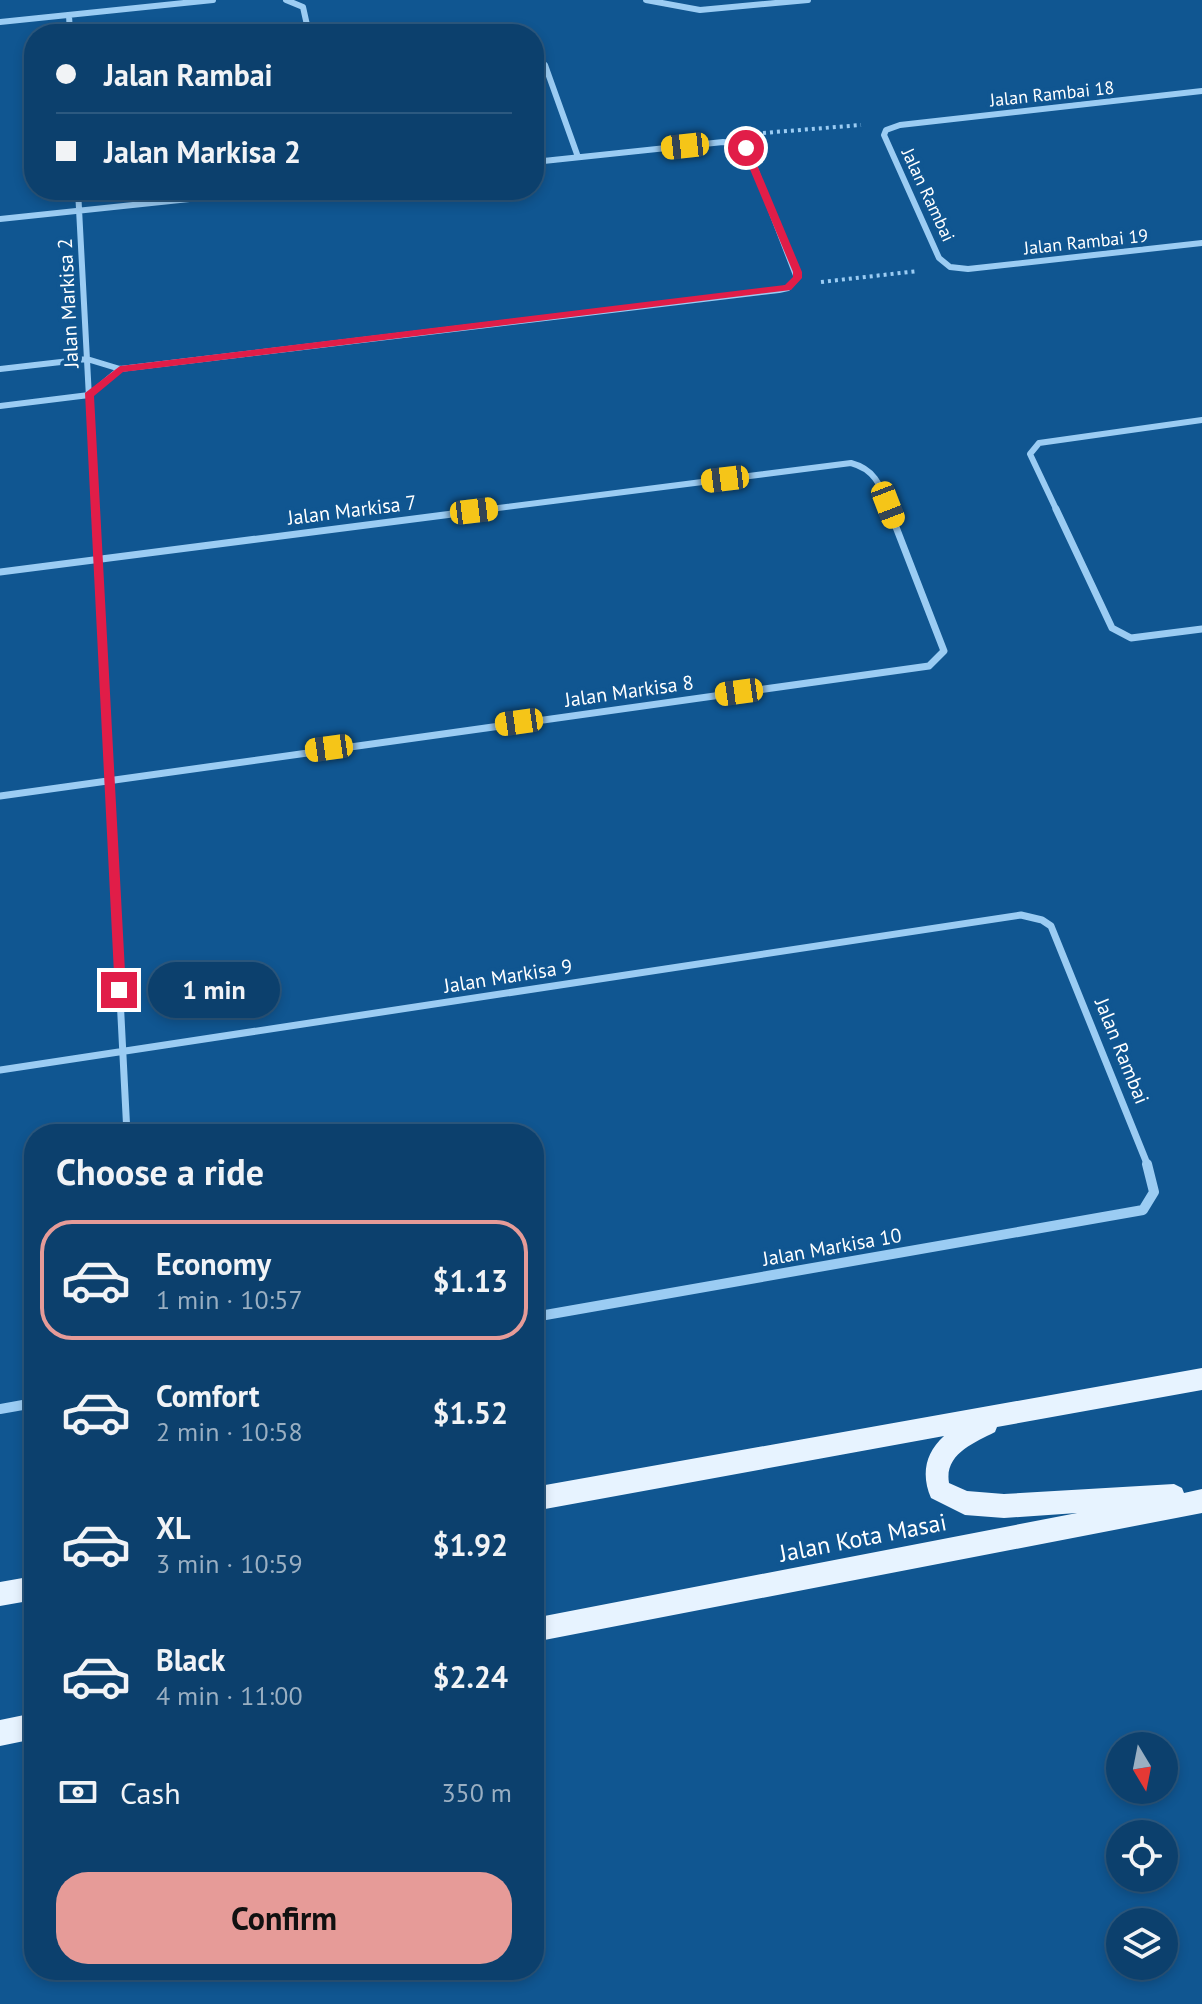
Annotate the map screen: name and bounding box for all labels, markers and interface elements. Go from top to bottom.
text: Jalan Rambai [104,55,273,94]
street label: Jalan Rambai 18 [988,76,1115,112]
route start [728,130,764,166]
text: Jalan Markisa 2 [104,132,301,171]
car [660,132,710,160]
street label: Jalan Rambai [896,143,960,245]
street label: Jalan Rambai 19 [1022,224,1149,260]
street label: Jalan Markisa 2 [52,237,84,370]
car [700,464,750,494]
car [868,478,908,532]
street label: Jalan Markisa 7 [285,489,418,531]
car [449,496,499,526]
street label: Jalan Markisa 8 [562,669,695,713]
car [714,677,764,707]
car [494,707,544,737]
car [304,733,354,763]
street label: Jalan Markisa 9 [441,953,574,999]
callout: 1 min [147,962,279,1018]
route end [101,972,137,1008]
text: 1 min [182,973,246,1006]
street label: Jalan Rambai [1089,993,1155,1108]
text: Choose a ride [56,1148,264,1195]
street label: Jalan Markisa 10 [759,1222,904,1272]
icon: car [60,1244,132,1316]
text: Economy [156,1244,271,1283]
text: $1.13 [433,1261,508,1300]
text: 1 min · 10:57 [156,1283,303,1316]
icon: car [60,1376,132,1448]
text: Comfort [156,1376,259,1415]
text: $1.52 [433,1393,508,1432]
text: 2 min · 10:58 [156,1415,303,1448]
street label: Jalan Kota Masai [776,1506,949,1569]
icon: car [60,1508,132,1580]
text: XL [156,1508,190,1547]
text: $1.92 [433,1525,508,1564]
text: 3 min · 10:59 [156,1547,303,1580]
icon: car [60,1640,132,1712]
text: Black [156,1640,225,1679]
text: $2.24 [433,1657,508,1696]
text: 4 min · 11:00 [156,1679,303,1712]
north arrow [1106,1732,1178,1804]
map controls [1106,1732,1178,1980]
icon: cash [56,1770,100,1814]
text: Cash [120,1773,181,1812]
text: 350 m [441,1776,512,1809]
button: locate [1106,1820,1178,1892]
button: Confirm [56,1872,512,1964]
button: layers [1106,1908,1178,1980]

